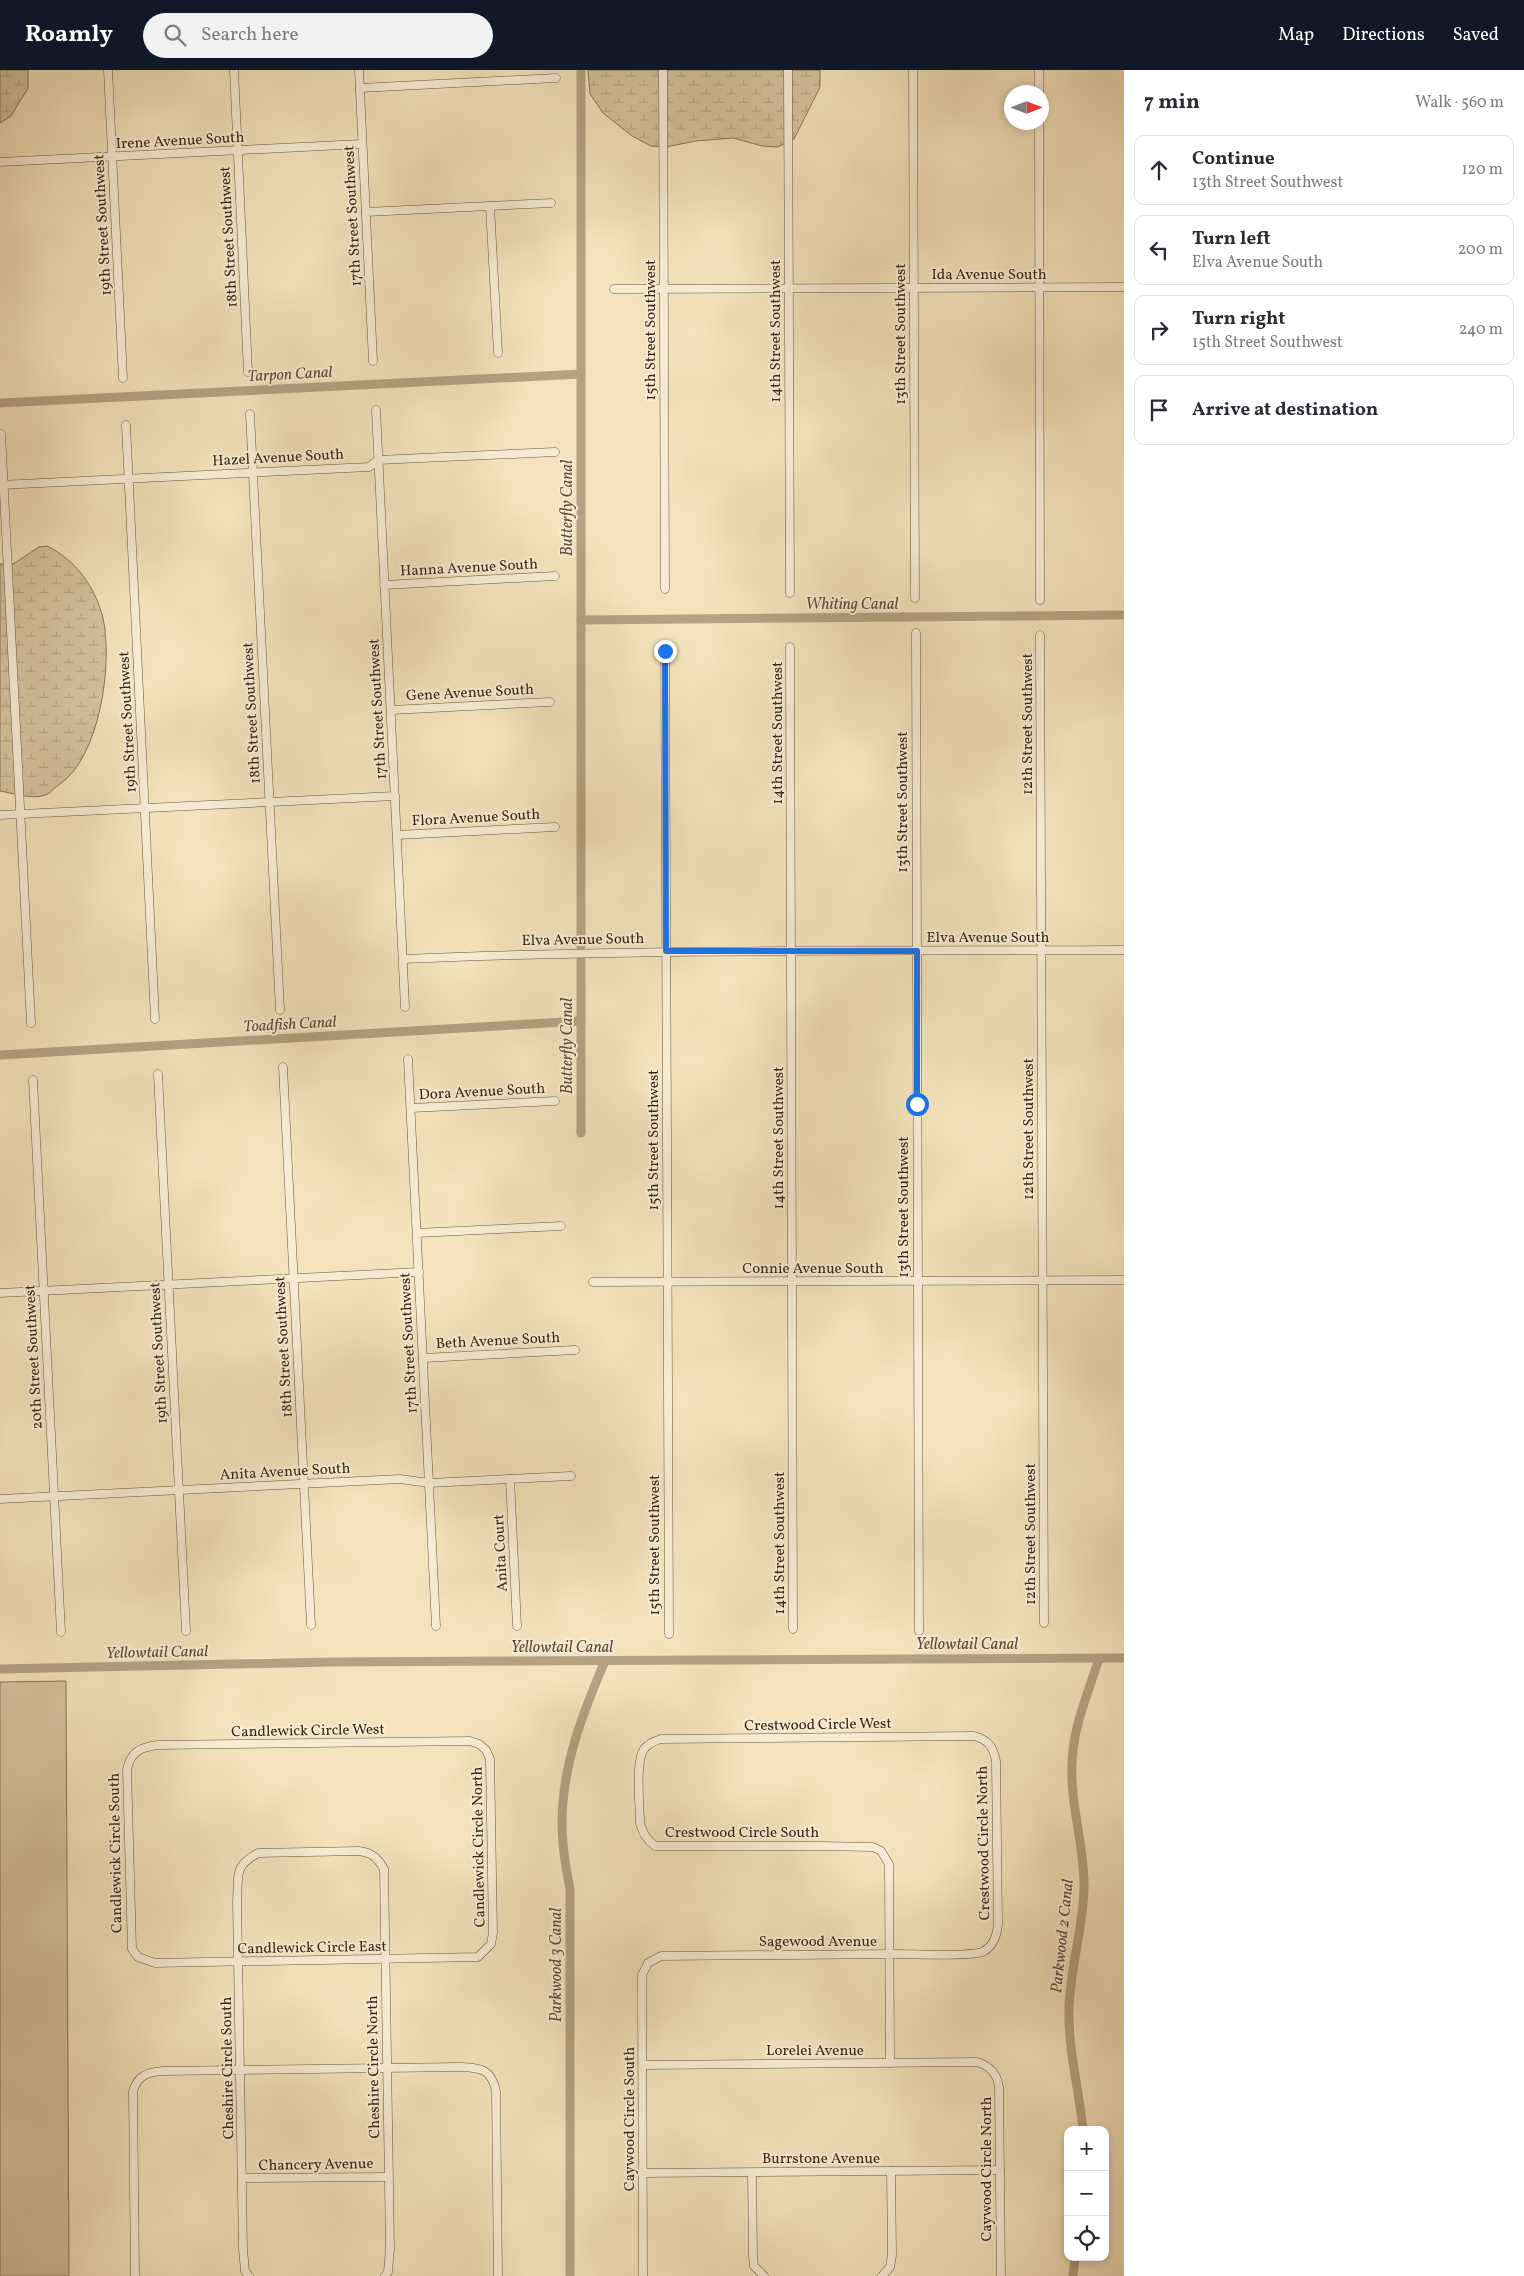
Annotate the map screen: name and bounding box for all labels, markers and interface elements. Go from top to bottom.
search box [143,13,493,58]
text: Roamly [25,18,113,52]
icon: search [161,21,189,49]
text: Search here [201,22,298,48]
text: Map [1278,23,1314,48]
text: Directions [1342,23,1425,48]
text: Saved [1453,23,1499,48]
north arrow [1004,85,1049,130]
text: 7 min [1144,88,1200,117]
text: Walk · 560 m [1415,92,1504,114]
street label: Irene Avenue South [115,128,245,155]
street label: 17th Street Southwest [339,145,368,287]
text: Continue [1192,146,1275,172]
street label: 19th Street Southwest [89,154,118,296]
icon: ahead [1145,156,1173,184]
text: 120 m [1461,159,1503,181]
street label: 18th Street Southwest [215,166,244,308]
text: 13th Street Southwest [1192,172,1343,194]
text: Turn left [1192,226,1271,252]
icon: left [1145,236,1173,264]
text: 200 m [1458,239,1503,261]
text: Elva Avenue South [1192,252,1323,274]
street label: 15th Street Southwest [641,259,662,401]
street label: 14th Street Southwest [766,260,787,402]
street label: 13th Street Southwest [891,263,912,405]
street label: Ida Avenue South [931,265,1047,286]
text: Turn right [1192,306,1285,332]
icon: right [1145,316,1173,344]
text: 240 m [1459,319,1503,341]
text: 15th Street Southwest [1192,332,1343,354]
water label: Tarpon Canal [247,362,333,388]
icon: arrive [1145,396,1173,424]
text: Arrive at destination [1192,397,1378,423]
street label: Hazel Avenue South [212,445,345,472]
water label: Butterfly Canal [557,460,579,556]
street label: Hanna Avenue South [400,554,539,583]
water label: Whiting Canal [806,594,898,616]
street label: 17th Street Southwest [364,638,393,780]
route end [654,640,677,663]
street label: 18th Street Southwest [238,642,267,784]
street label: 19th Street Southwest [114,651,143,793]
street label: 12th Street Southwest [1018,653,1039,795]
street label: 14th Street Southwest [768,662,789,804]
street label: Gene Avenue South [406,680,535,707]
street label: 13th Street Southwest [893,731,914,873]
street label: Flora Avenue South [411,805,541,832]
street label: Elva Avenue South [927,928,1049,949]
street label: Elva Avenue South [521,929,645,952]
water label: Butterfly Canal [557,998,579,1094]
water label: Toadfish Canal [243,1012,337,1038]
street label: 12th Street Southwest [1019,1058,1040,1200]
street label: 14th Street Southwest [769,1067,790,1209]
street label: 15th Street Southwest [644,1069,665,1211]
street label: Dora Avenue South [418,1079,546,1106]
route start [906,1093,929,1116]
street label: 13th Street Southwest [894,1136,915,1278]
street label: Connie Avenue South [742,1259,884,1280]
street label: 17th Street Southwest [395,1272,424,1414]
street label: 18th Street Southwest [270,1276,299,1418]
street label: 19th Street Southwest [145,1282,174,1424]
street label: 20th Street Southwest [20,1284,49,1430]
street label: Beth Avenue South [435,1328,561,1355]
street label: Anita Avenue South [219,1459,351,1486]
street label: 12th Street Southwest [1021,1463,1042,1605]
street label: 14th Street Southwest [770,1472,791,1614]
street label: 15th Street Southwest [645,1474,666,1616]
street label: Anita Court [489,1514,514,1592]
water label: Yellowtail Canal [916,1634,1018,1656]
water label: Yellowtail Canal [511,1637,613,1659]
water label: Yellowtail Canal [106,1641,208,1665]
street label: Crestwood Circle West [744,1714,892,1737]
street label: Candlewick Circle West [231,1720,385,1743]
street label: Crestwood Circle North [973,1765,996,1921]
street label: Candlewick Circle North [468,1766,491,1928]
street label: Candlewick Circle South [105,1773,128,1933]
street label: Crestwood Circle South [665,1823,819,1844]
water label: Parkwood 2 Canal [1046,1878,1080,1994]
water label: Parkwood 3 Canal [546,1908,568,2022]
street label: Sagewood Avenue [759,1932,877,1953]
street label: Candlewick Circle East [237,1937,387,1960]
street label: Cheshire Circle North [363,1995,386,2139]
street label: Cheshire Circle South [217,1996,240,2139]
street label: Lorelei Avenue [766,2041,864,2062]
street label: Caywood Circle South [620,2047,641,2191]
street label: Caywood Circle North [977,2096,998,2241]
map controls [1064,2126,1109,2261]
button: + [1064,2126,1109,2171]
street label: Burrstone Avenue [762,2149,880,2170]
street label: Chancery Avenue [258,2154,374,2177]
button: − [1064,2171,1109,2216]
button: locate [1064,2216,1109,2261]

